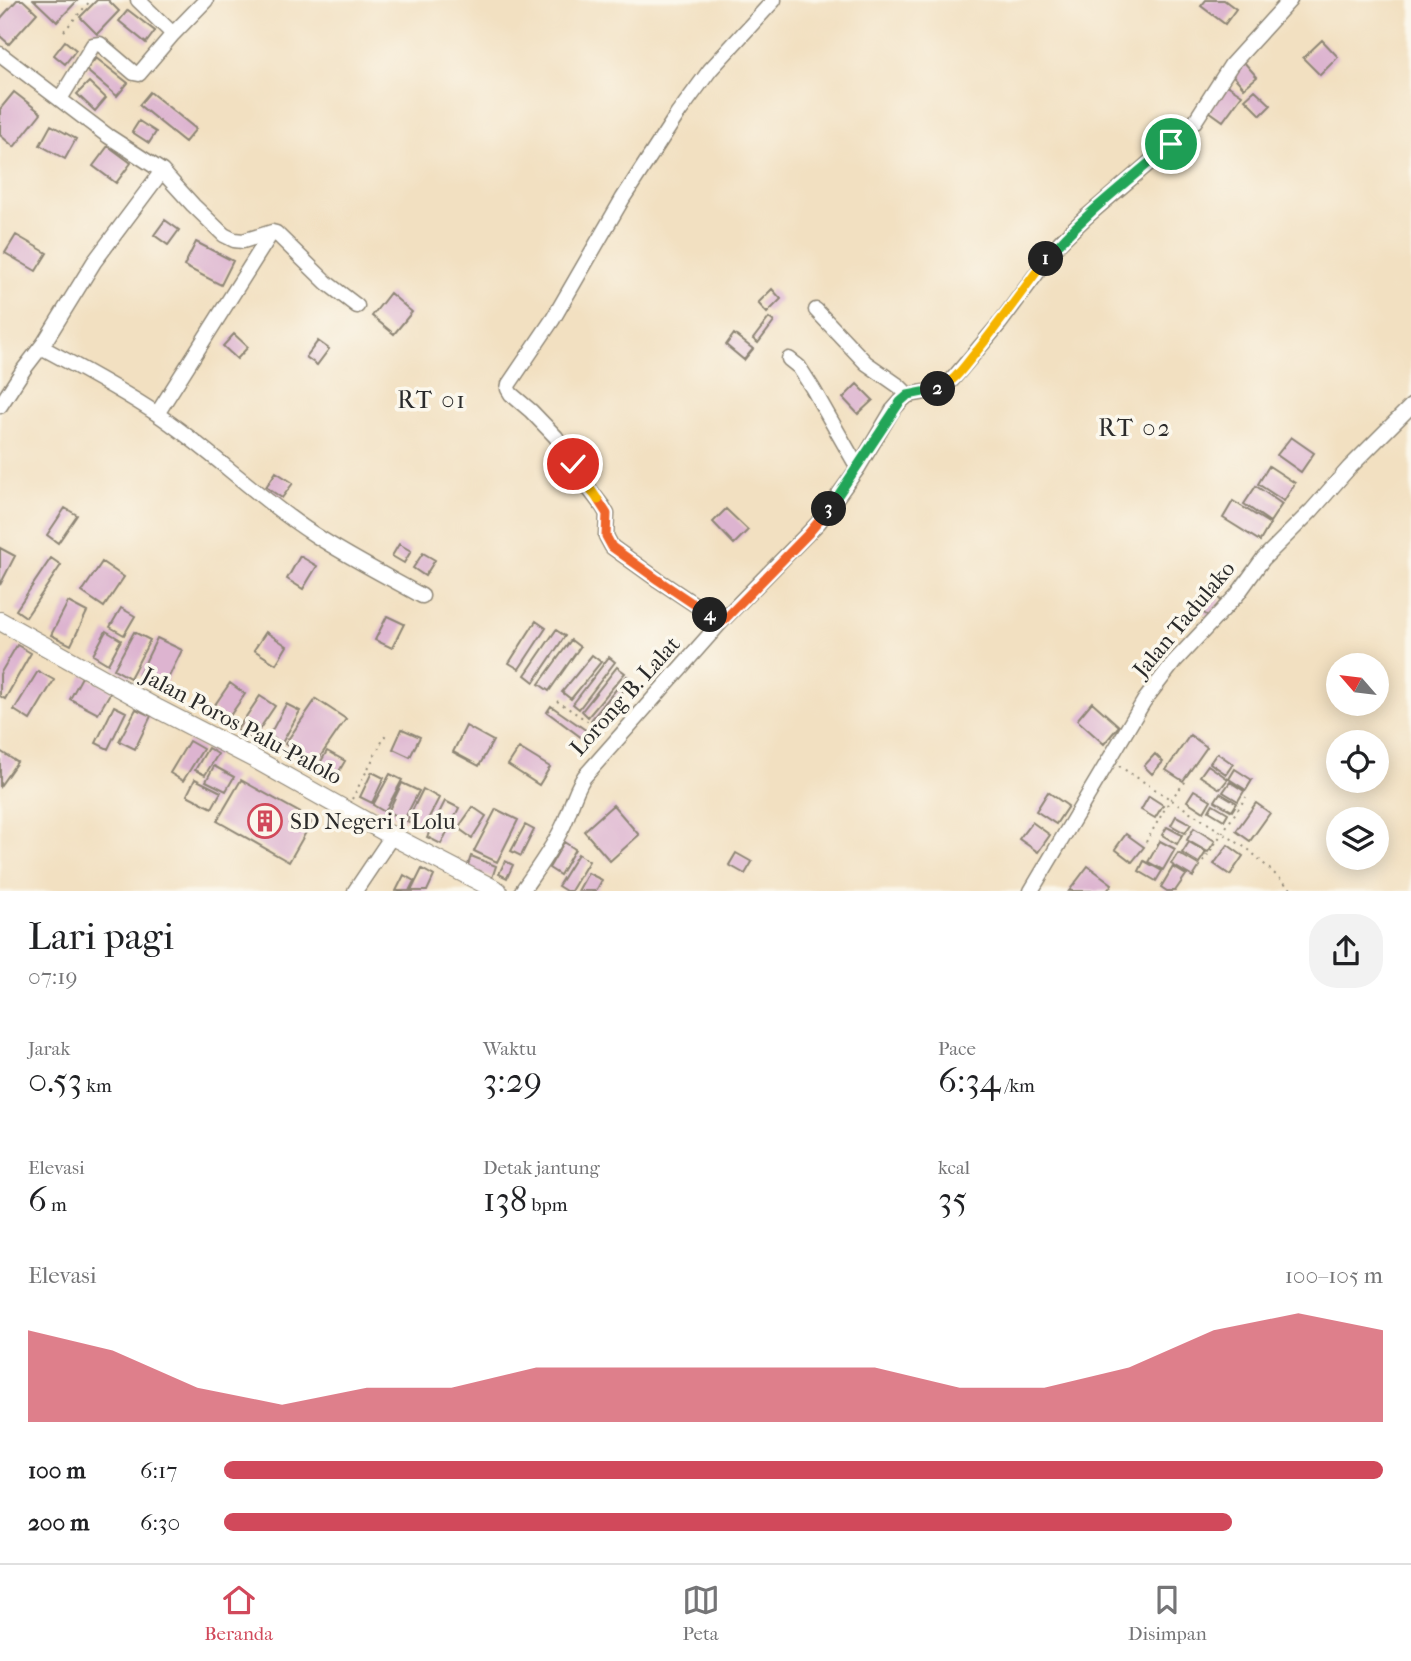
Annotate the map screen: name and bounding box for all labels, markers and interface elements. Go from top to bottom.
pin [1141,114,1201,174]
icon: arrive [1152,125,1190,163]
pin: 1 [1028,242,1064,276]
text: 1 [1042,247,1049,269]
pin: 2 [920,372,956,406]
text: 2 [933,377,942,399]
district label: RT 01 [397,386,467,414]
district label: RT 02 [1098,414,1172,442]
pin [543,434,603,494]
icon: check [554,445,592,483]
pin: 3 [812,491,846,526]
text: 3 [825,497,832,519]
street label: Jalan Tadulako [1126,555,1241,684]
pin: 4 [692,598,728,632]
text: 4 [704,603,715,625]
street label: Lorong B. Lalat [564,631,686,761]
north arrow [1326,653,1390,716]
map controls [1326,653,1389,870]
street label: Jalan Poros Palu-Palolo [135,661,347,790]
button: locate [1326,730,1389,793]
building icon: SD Negeri 1 Lolu [246,802,284,840]
button: layers [1326,807,1389,870]
place label: SD Negeri 1 Lolu [290,808,456,835]
text: Lari pagi [28,914,174,959]
button: share [1309,914,1383,988]
text: 07:19 [28,963,78,990]
text: Jarak [28,1038,70,1060]
text: Waktu [483,1038,536,1060]
text: Pace [938,1038,976,1060]
text: 0.53 [28,1060,82,1101]
text: 3:29 [483,1060,542,1101]
text: 6:34 [938,1060,1000,1101]
text: km [82,1075,112,1097]
text: /km [1000,1075,1035,1097]
text: Elevasi [28,1157,85,1179]
text: Detak jantung [483,1157,600,1179]
text: kcal [938,1157,970,1179]
text: 6 [28,1179,47,1220]
text: 138 [483,1179,527,1220]
text: 35 [938,1179,967,1220]
text: m [47,1194,67,1216]
text: bpm [527,1194,567,1216]
text: Elevasi [28,1262,97,1289]
text: 100–105 m [1285,1262,1383,1289]
text: 100 m [28,1457,86,1484]
text: 6:17 [140,1457,177,1484]
text: 200 m [28,1509,89,1536]
text: 6:30 [140,1509,180,1536]
tab: Beranda [204,1581,273,1645]
tab: Peta [682,1581,720,1645]
tab: Disimpan [1128,1581,1207,1645]

